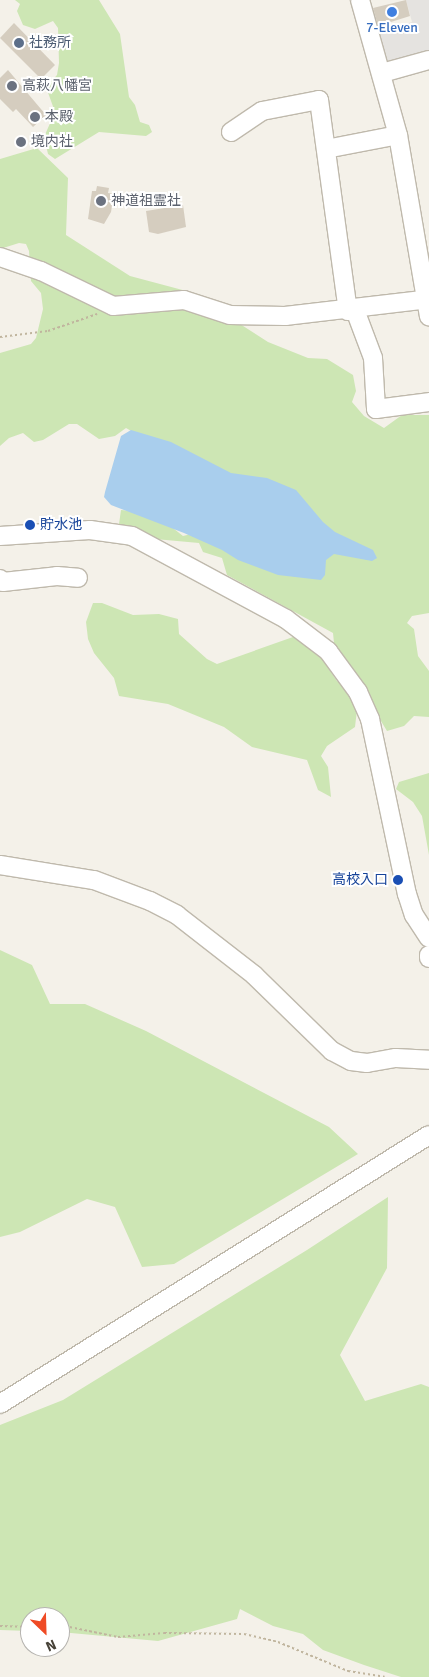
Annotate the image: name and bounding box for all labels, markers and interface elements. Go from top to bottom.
marker: 7-Eleven [386,6,398,18]
place label: 7-Eleven [366,20,418,36]
place label: 社務所 [29,35,71,51]
marker: 社務所 [13,37,25,49]
place label: 高萩八幡宮 [22,78,92,94]
marker: 高萩八幡宮 [6,80,18,92]
place label: 本殿 [45,109,73,125]
marker: 本殿 [29,111,41,123]
place label: 境内社 [31,134,73,150]
marker: 境内社 [15,136,27,148]
place label: 神道祖霊社 [111,193,181,209]
marker: 神道祖霊社 [95,195,107,207]
place label: 貯水池 [40,517,82,533]
marker: 貯水池 [24,519,36,531]
place label: 高校入口 [332,872,388,888]
marker: 高校入口 [392,874,404,886]
north arrow [20,1607,70,1657]
text: N [43,1635,59,1655]

